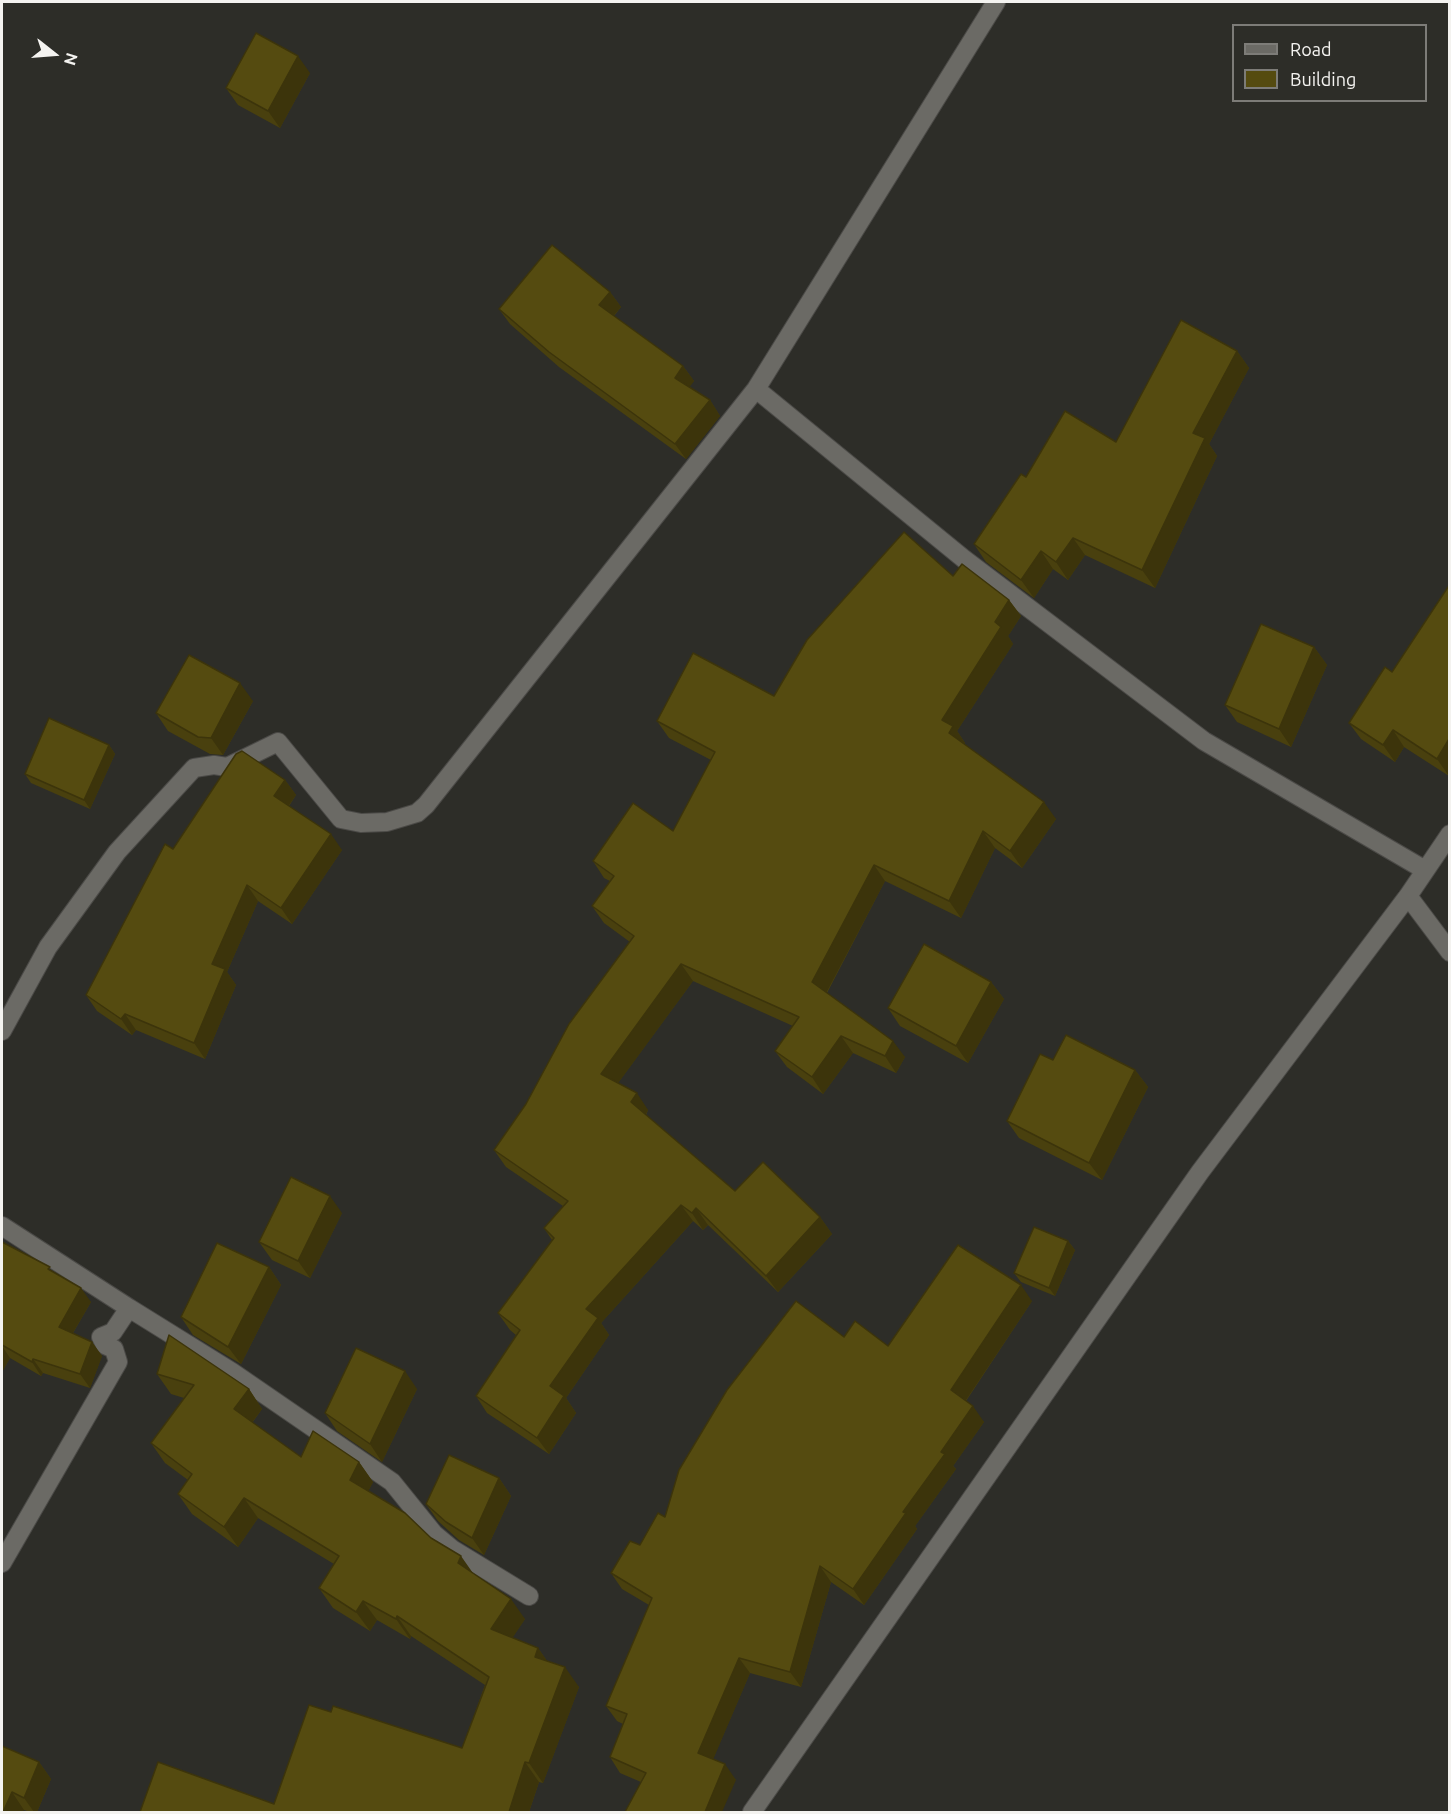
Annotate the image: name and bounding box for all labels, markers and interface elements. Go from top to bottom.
north arrow [24,24,84,84]
legend [1232,24,1427,102]
text: Road [1290,39,1332,59]
text: N [61,51,82,68]
text: Building [1290,69,1356,89]

